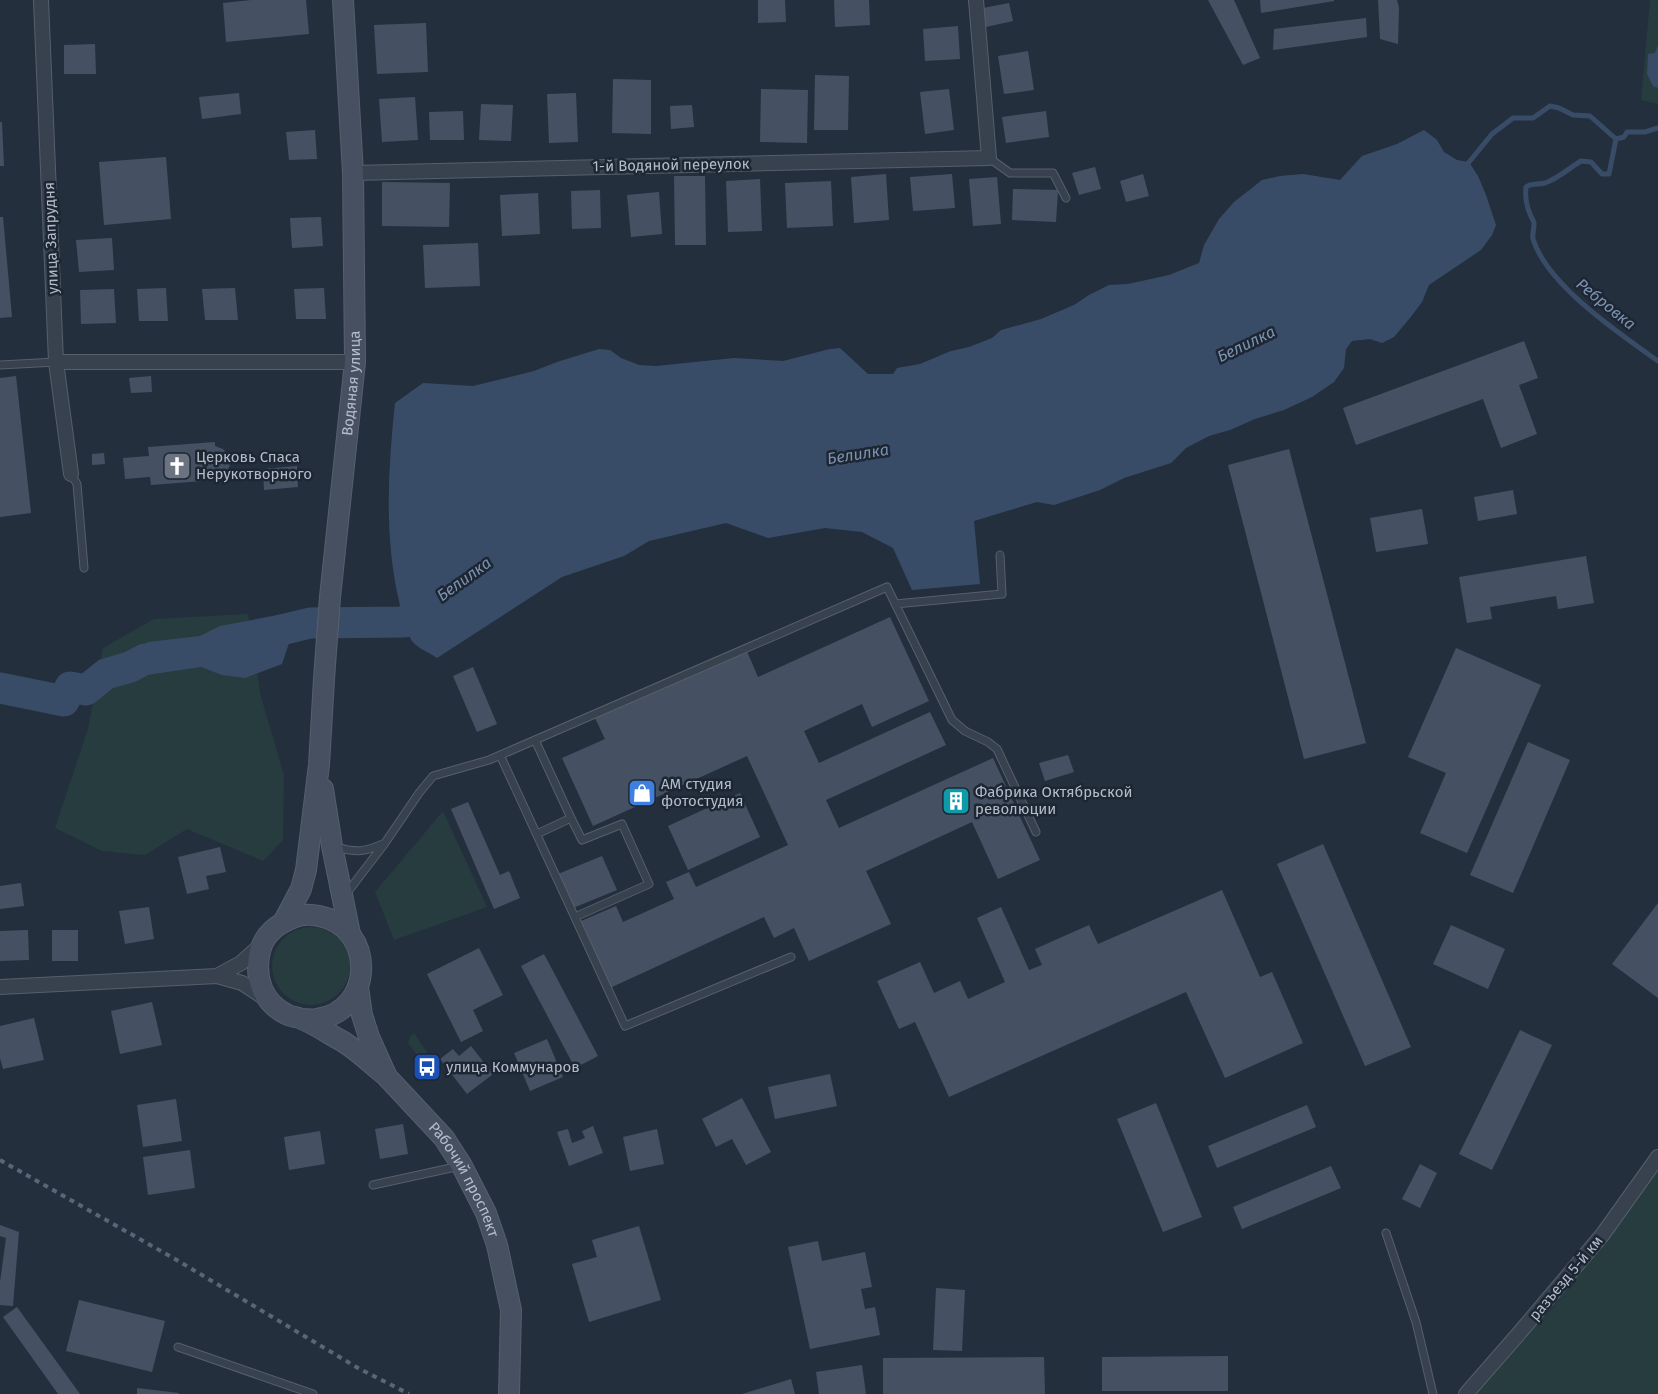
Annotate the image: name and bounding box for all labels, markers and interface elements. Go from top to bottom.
street label: 1-й Водяной переулок [592,155,750,175]
street label: улица Запрудня [40,182,62,294]
water label: Ребровка [1572,274,1640,334]
water label: Белилка [1214,322,1278,366]
street label: Водяная улица [338,331,364,437]
water label: Белилка [826,440,890,468]
place label: Церковь Спаса Нерукотворного [196,448,312,483]
church icon: Церковь Спаса Нерукотворного [162,451,192,481]
water label: Белилка [433,553,495,605]
place label: АМ студия фотостудия [661,775,744,810]
shop icon: АМ студия фотостудия [627,778,657,808]
place label: Фабрика Октябрьской революции [975,783,1132,818]
building icon: Фабрика Октябрьской революции [941,786,971,816]
bus stop icon: улица Коммунаров [412,1052,442,1082]
place label: улица Коммунаров [446,1058,580,1076]
street label: Рабочий проспект [425,1118,503,1240]
street label: разъезд 5-й км [1525,1232,1607,1324]

